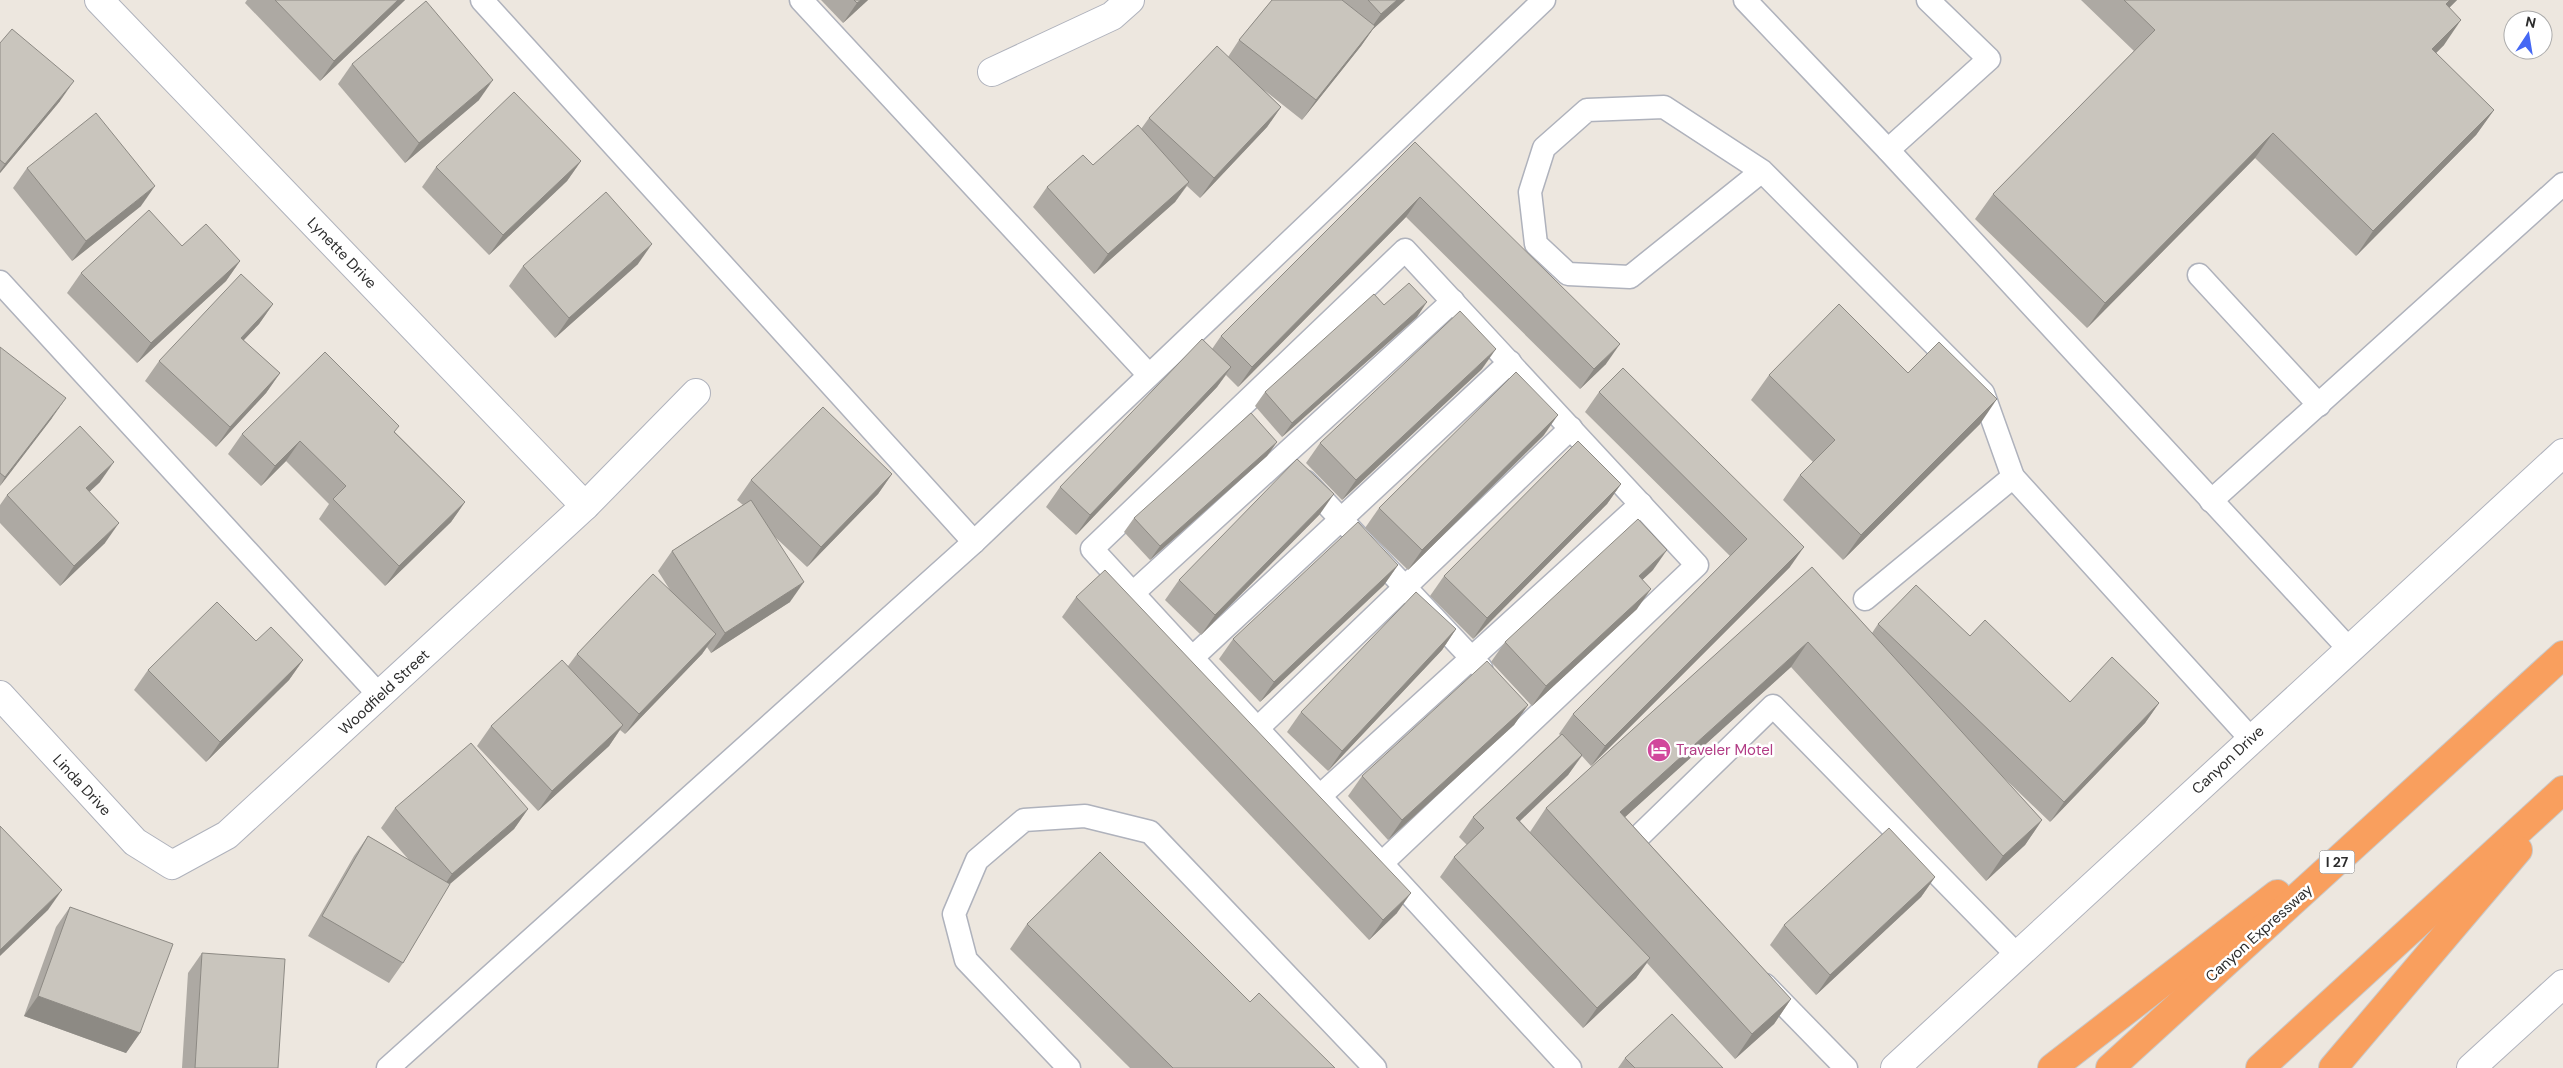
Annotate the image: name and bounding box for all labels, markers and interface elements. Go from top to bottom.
north arrow [2503,10,2553,60]
text: N [2524,12,2538,32]
street label: Lynette Drive [303,213,381,293]
street label: Woodfield Street [334,645,434,739]
street label: Canyon Drive [2188,721,2268,799]
hotel icon: Traveler Motel [1646,737,1672,763]
place label: Traveler Motel [1676,740,1773,760]
street label: Linda Drive [48,750,116,820]
road number: I 27 [2320,850,2354,874]
street label: Canyon Expressway [2201,879,2317,987]

